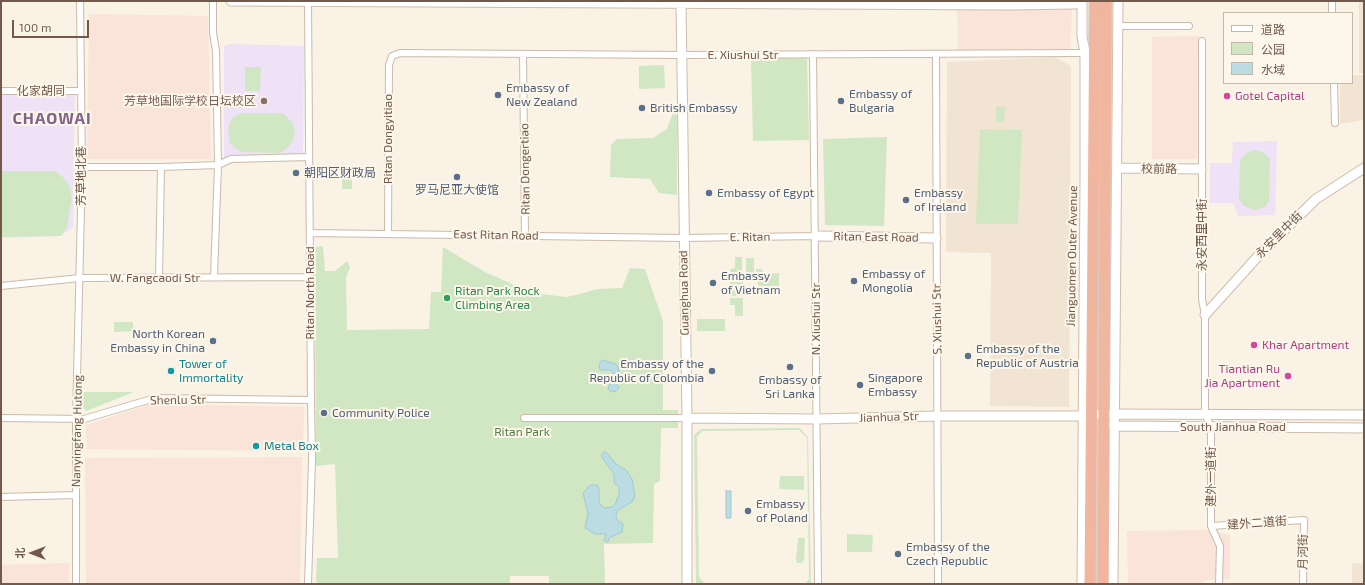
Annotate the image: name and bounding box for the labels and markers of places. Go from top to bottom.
place label: Embassy of New Zealand [506,81,577,109]
place label: Embassy of Bulgaria [849,87,912,115]
place label: Gotel Capital [1235,89,1305,103]
marker: Embassy of New Zealand [493,90,503,100]
marker: Gotel Capital [1222,91,1232,101]
place label: 芳草地国际学校日坛校区 [124,94,256,108]
marker: 芳草地国际学校日坛校区 [259,96,269,106]
marker: Embassy of Bulgaria [836,96,846,106]
place label: British Embassy [650,101,738,115]
marker: British Embassy [637,103,647,113]
place label: 朝阳区财政局 [304,166,376,180]
marker: 朝阳区财政局 [291,168,301,178]
marker: 罗马尼亚大使馆 [452,172,462,182]
place label: 罗马尼亚大使馆 [415,183,499,197]
place label: Embassy of Egypt [717,186,814,200]
place label: Embassy of Ireland [914,186,966,214]
marker: Embassy of Egypt [704,188,714,198]
marker: Embassy of Ireland [901,195,911,205]
place label: Embassy of Mongolia [862,267,925,295]
place label: Embassy of Vietnam [721,269,780,297]
marker: Embassy of Mongolia [849,276,859,286]
marker: Embassy of Vietnam [708,278,718,288]
place label: Ritan Park Rock Climbing Area [455,284,540,312]
marker: Ritan Park Rock Climbing Area [442,293,452,303]
place label: North Korean Embassy in China [110,327,205,355]
marker: North Korean Embassy in China [208,336,218,346]
place label: Khar Apartment [1262,338,1349,352]
marker: Khar Apartment [1249,340,1259,350]
place label: Embassy of the Republic of Austria [976,342,1079,370]
marker: Embassy of the Republic of Austria [963,351,973,361]
place label: Tower of Immortality [179,357,243,385]
place label: Embassy of the Republic of Colombia [589,357,704,385]
marker: Embassy of Sri Lanka [785,362,795,372]
place label: Tiantian Ru Jia Apartment [1205,362,1280,390]
marker: Tower of Immortality [166,366,176,376]
marker: Embassy of the Republic of Colombia [707,366,717,376]
place label: Singapore Embassy [868,371,923,399]
marker: Tiantian Ru Jia Apartment [1283,371,1293,381]
place label: Embassy of Sri Lanka [758,373,822,401]
marker: Singapore Embassy [855,380,865,390]
place label: Community Police [332,406,430,420]
marker: Community Police [319,408,329,418]
place label: Metal Box [264,439,319,453]
marker: Metal Box [251,441,261,451]
place label: Embassy of Poland [756,497,808,525]
marker: Embassy of Poland [743,506,753,516]
place label: Embassy of the Czech Republic [906,540,990,568]
marker: Embassy of the Czech Republic [893,549,903,559]

